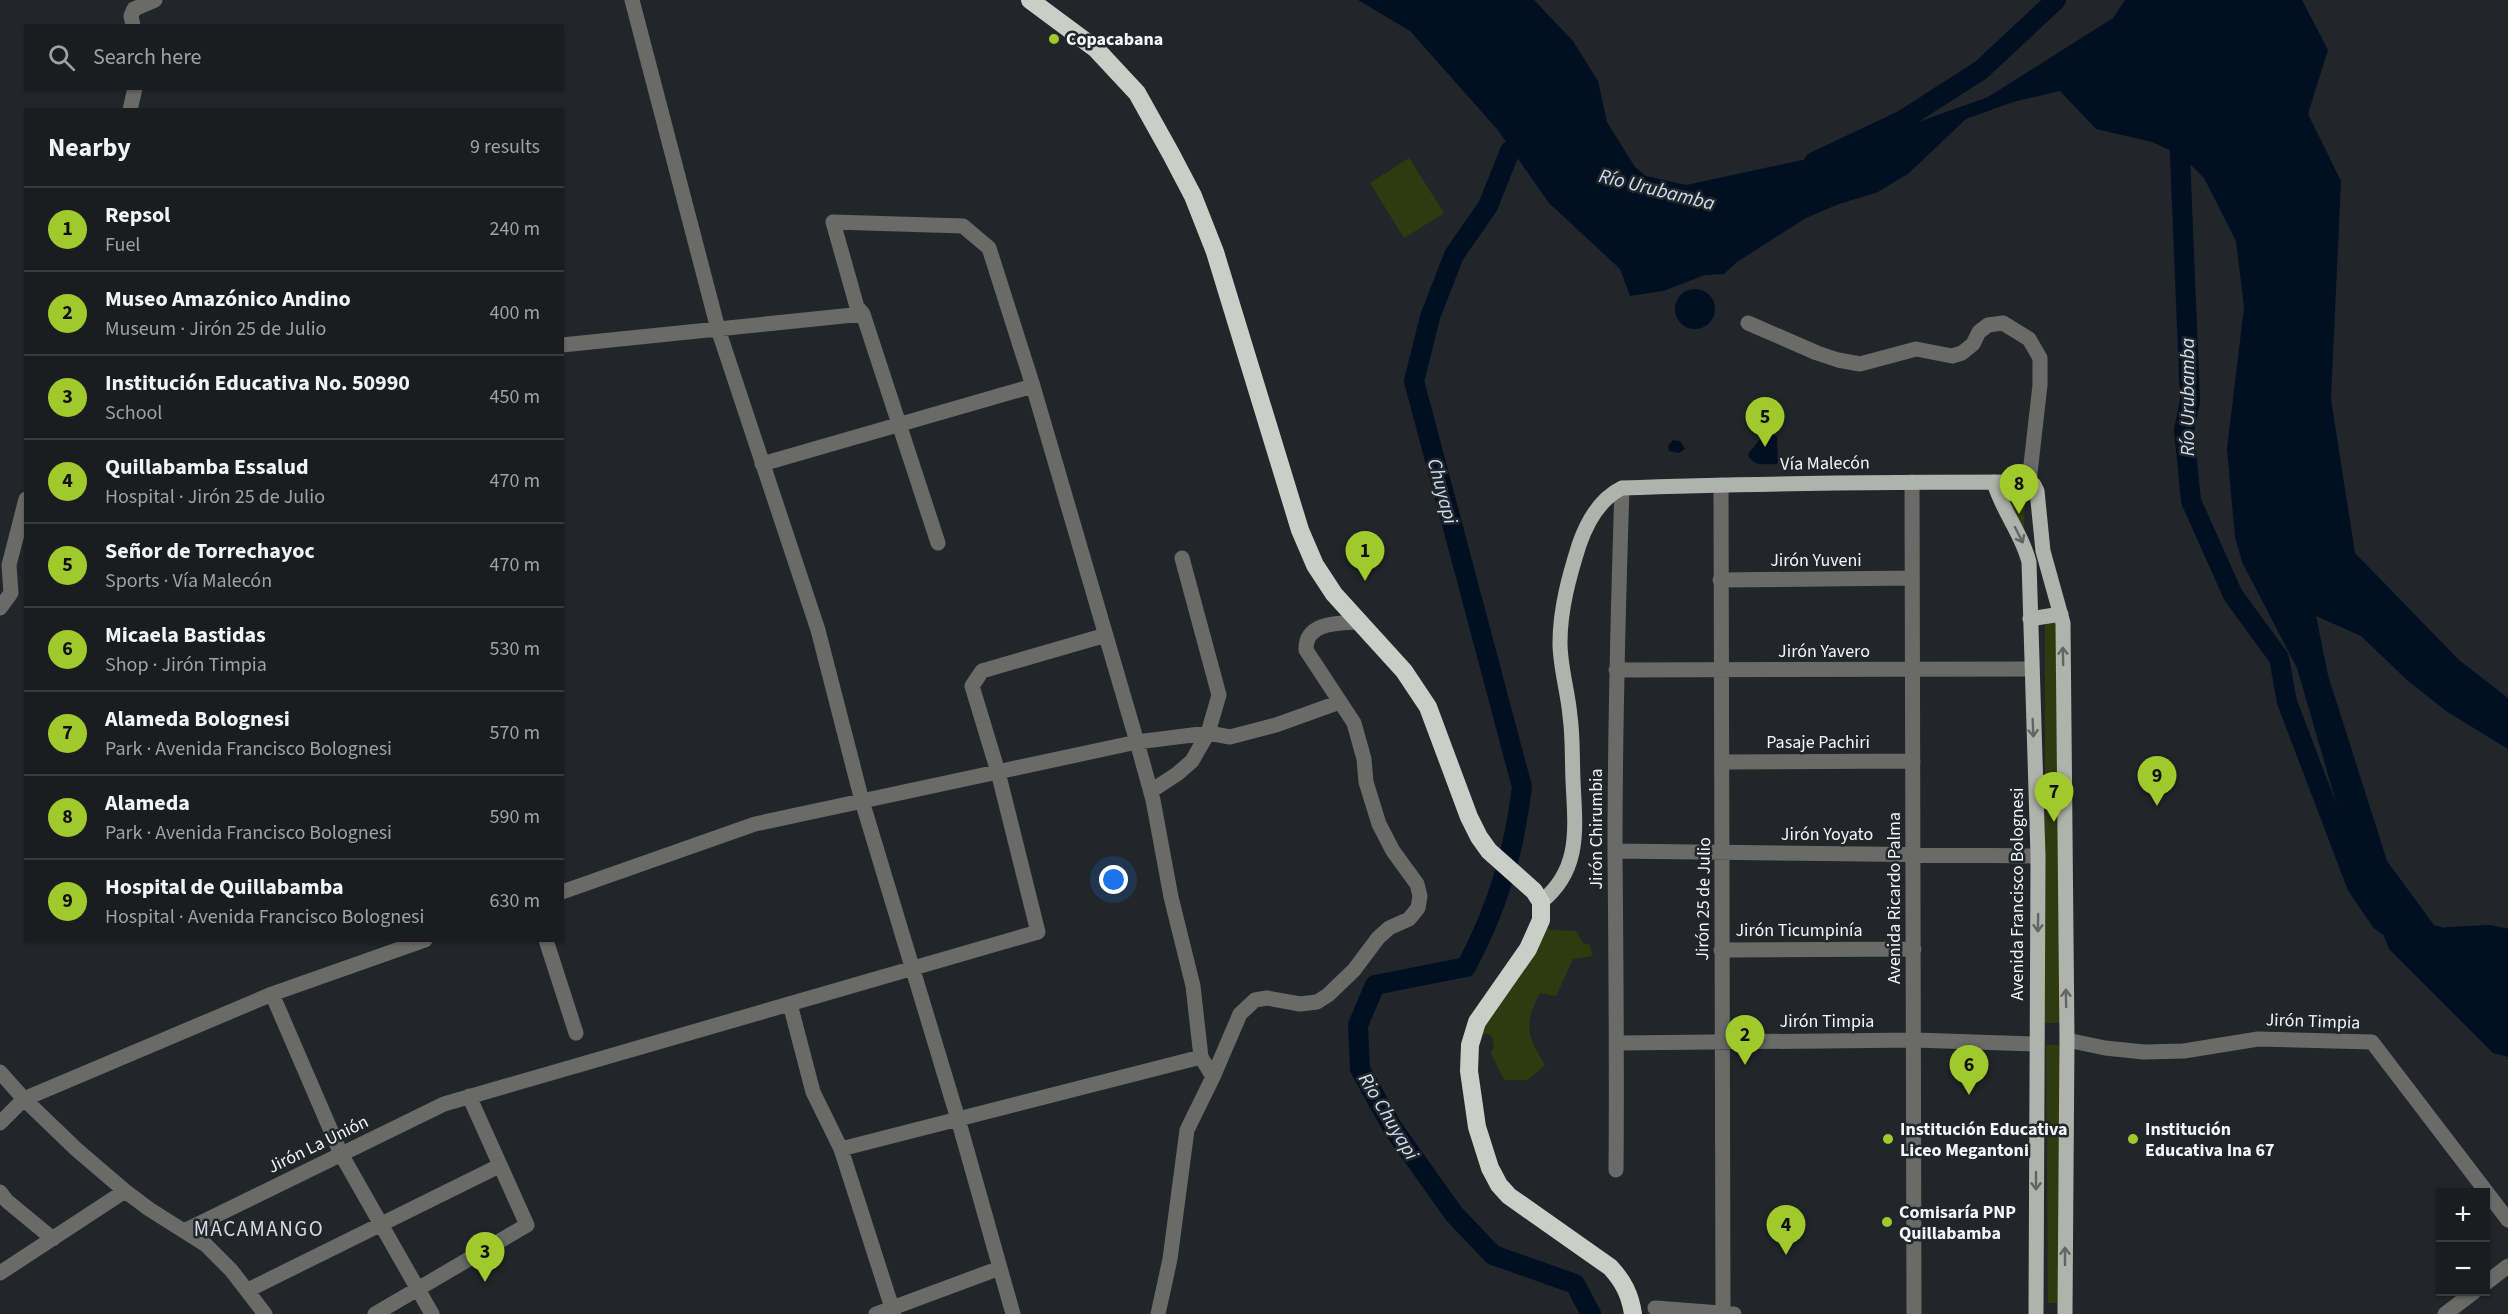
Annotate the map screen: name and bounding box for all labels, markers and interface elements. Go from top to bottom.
search box [24,24,564,90]
place label: Copacabana [1066,27,1163,52]
marker: Copacabana [1047,32,1061,46]
icon: search [45,41,78,74]
text: Search here [93,41,201,73]
text: Nearby [48,129,131,166]
text: 9 results [470,133,540,161]
water label: Río Urubamba [1596,162,1718,218]
text: Repsol [105,199,170,231]
text: 1 [62,215,73,243]
text: 240 m [490,215,540,243]
text: Fuel [105,231,140,259]
text: Museo Amazónico Andino [105,283,351,315]
text: 2 [62,299,73,327]
text: 400 m [490,299,540,327]
text: Museum · Jirón 25 de Julio [105,315,326,343]
water label: Río Urubamba [2174,337,2202,456]
text: Institución Educativa No. 50990 [105,367,410,399]
text: 3 [62,383,73,411]
text: 450 m [490,383,540,411]
pin: 5 [1746,398,1784,447]
text: School [105,399,162,427]
street label: Vía Malecón [1780,450,1870,477]
text: Quillabamba Essalud [105,451,309,483]
water label: Chuyapi [1420,455,1464,527]
pin: 8 [2000,464,2038,514]
text: 4 [62,467,73,495]
text: 470 m [490,467,540,495]
text: Hospital · Jirón 25 de Julio [105,483,325,511]
one-way arrow [2014,525,2026,543]
pin: 1 [1346,532,1384,581]
text: Señor de Torrechayoc [105,535,315,567]
street label: Jirón Yuveni [1770,548,1862,573]
text: 5 [62,551,73,579]
text: 470 m [490,551,540,579]
text: Sports · Vía Malecón [105,567,272,595]
text: Micaela Bastidas [105,619,266,651]
text: 6 [62,635,73,663]
text: 530 m [490,635,540,663]
street label: Jirón Yavero [1778,639,1870,664]
one-way arrow [2057,646,2069,666]
text: Shop · Jirón Timpia [105,651,267,679]
text: Alameda Bolognesi [105,703,290,735]
one-way arrow [2028,717,2039,737]
text: 7 [62,719,73,747]
text: 570 m [490,719,540,747]
street label: Pasaje Pachiri [1766,730,1870,755]
text: Park · Avenida Francisco Bolognesi [105,735,392,763]
pin: 9 [2138,756,2176,806]
street label: Jirón Chirumbia [1584,768,1609,890]
pin: 7 [2034,772,2074,822]
text: Alameda [105,787,190,819]
street label: Avenida Francisco Bolognesi [2005,788,2030,1000]
text: 8 [62,803,73,831]
text: 590 m [490,803,540,831]
street label: Avenida Ricardo Palma [1882,812,1907,984]
text: Park · Avenida Francisco Bolognesi [105,819,392,847]
street label: Jirón Yoyato [1781,822,1873,847]
street label: Jirón 25 de Julio [1690,837,1717,961]
your location [1099,865,1128,894]
text: Hospital de Quillabamba [105,871,344,903]
text: 9 [62,887,73,915]
text: 630 m [490,887,540,915]
text: Hospital · Avenida Francisco Bolognesi [105,903,424,931]
one-way arrow [2032,912,2044,932]
street label: Jirón Ticumpinía [1735,918,1863,943]
one-way arrow [2060,988,2072,1008]
street label: Jirón Timpia [2265,1007,2361,1036]
street label: Jirón Timpia [1780,1009,1874,1034]
pin: 2 [1726,1016,1764,1065]
pin: 6 [1950,1046,1988,1095]
water label: Rio Chuyapi [1351,1068,1425,1166]
street label: Jirón La Unión [264,1109,373,1180]
place label: Institución Educativa Liceo Megantoni [1900,1117,2068,1163]
place label: Institución Educativa Ina 67 [2145,1117,2274,1163]
marker: Institución Educativa Liceo Megantoni [1881,1132,1895,1146]
marker: Institución Educativa Ina 67 [2126,1132,2140,1146]
one-way arrow [2030,1170,2042,1190]
map controls [2436,1188,2490,1296]
button: + [2436,1188,2490,1242]
place label: Comisaría PNP Quillabamba [1899,1200,2016,1246]
pin: 4 [1766,1206,1806,1255]
district label: MACAMANGO [194,1214,324,1244]
marker: Comisaría PNP Quillabamba [1880,1215,1894,1229]
pin: 3 [466,1232,504,1282]
button: − [2436,1242,2490,1296]
one-way arrow [2059,1246,2071,1266]

